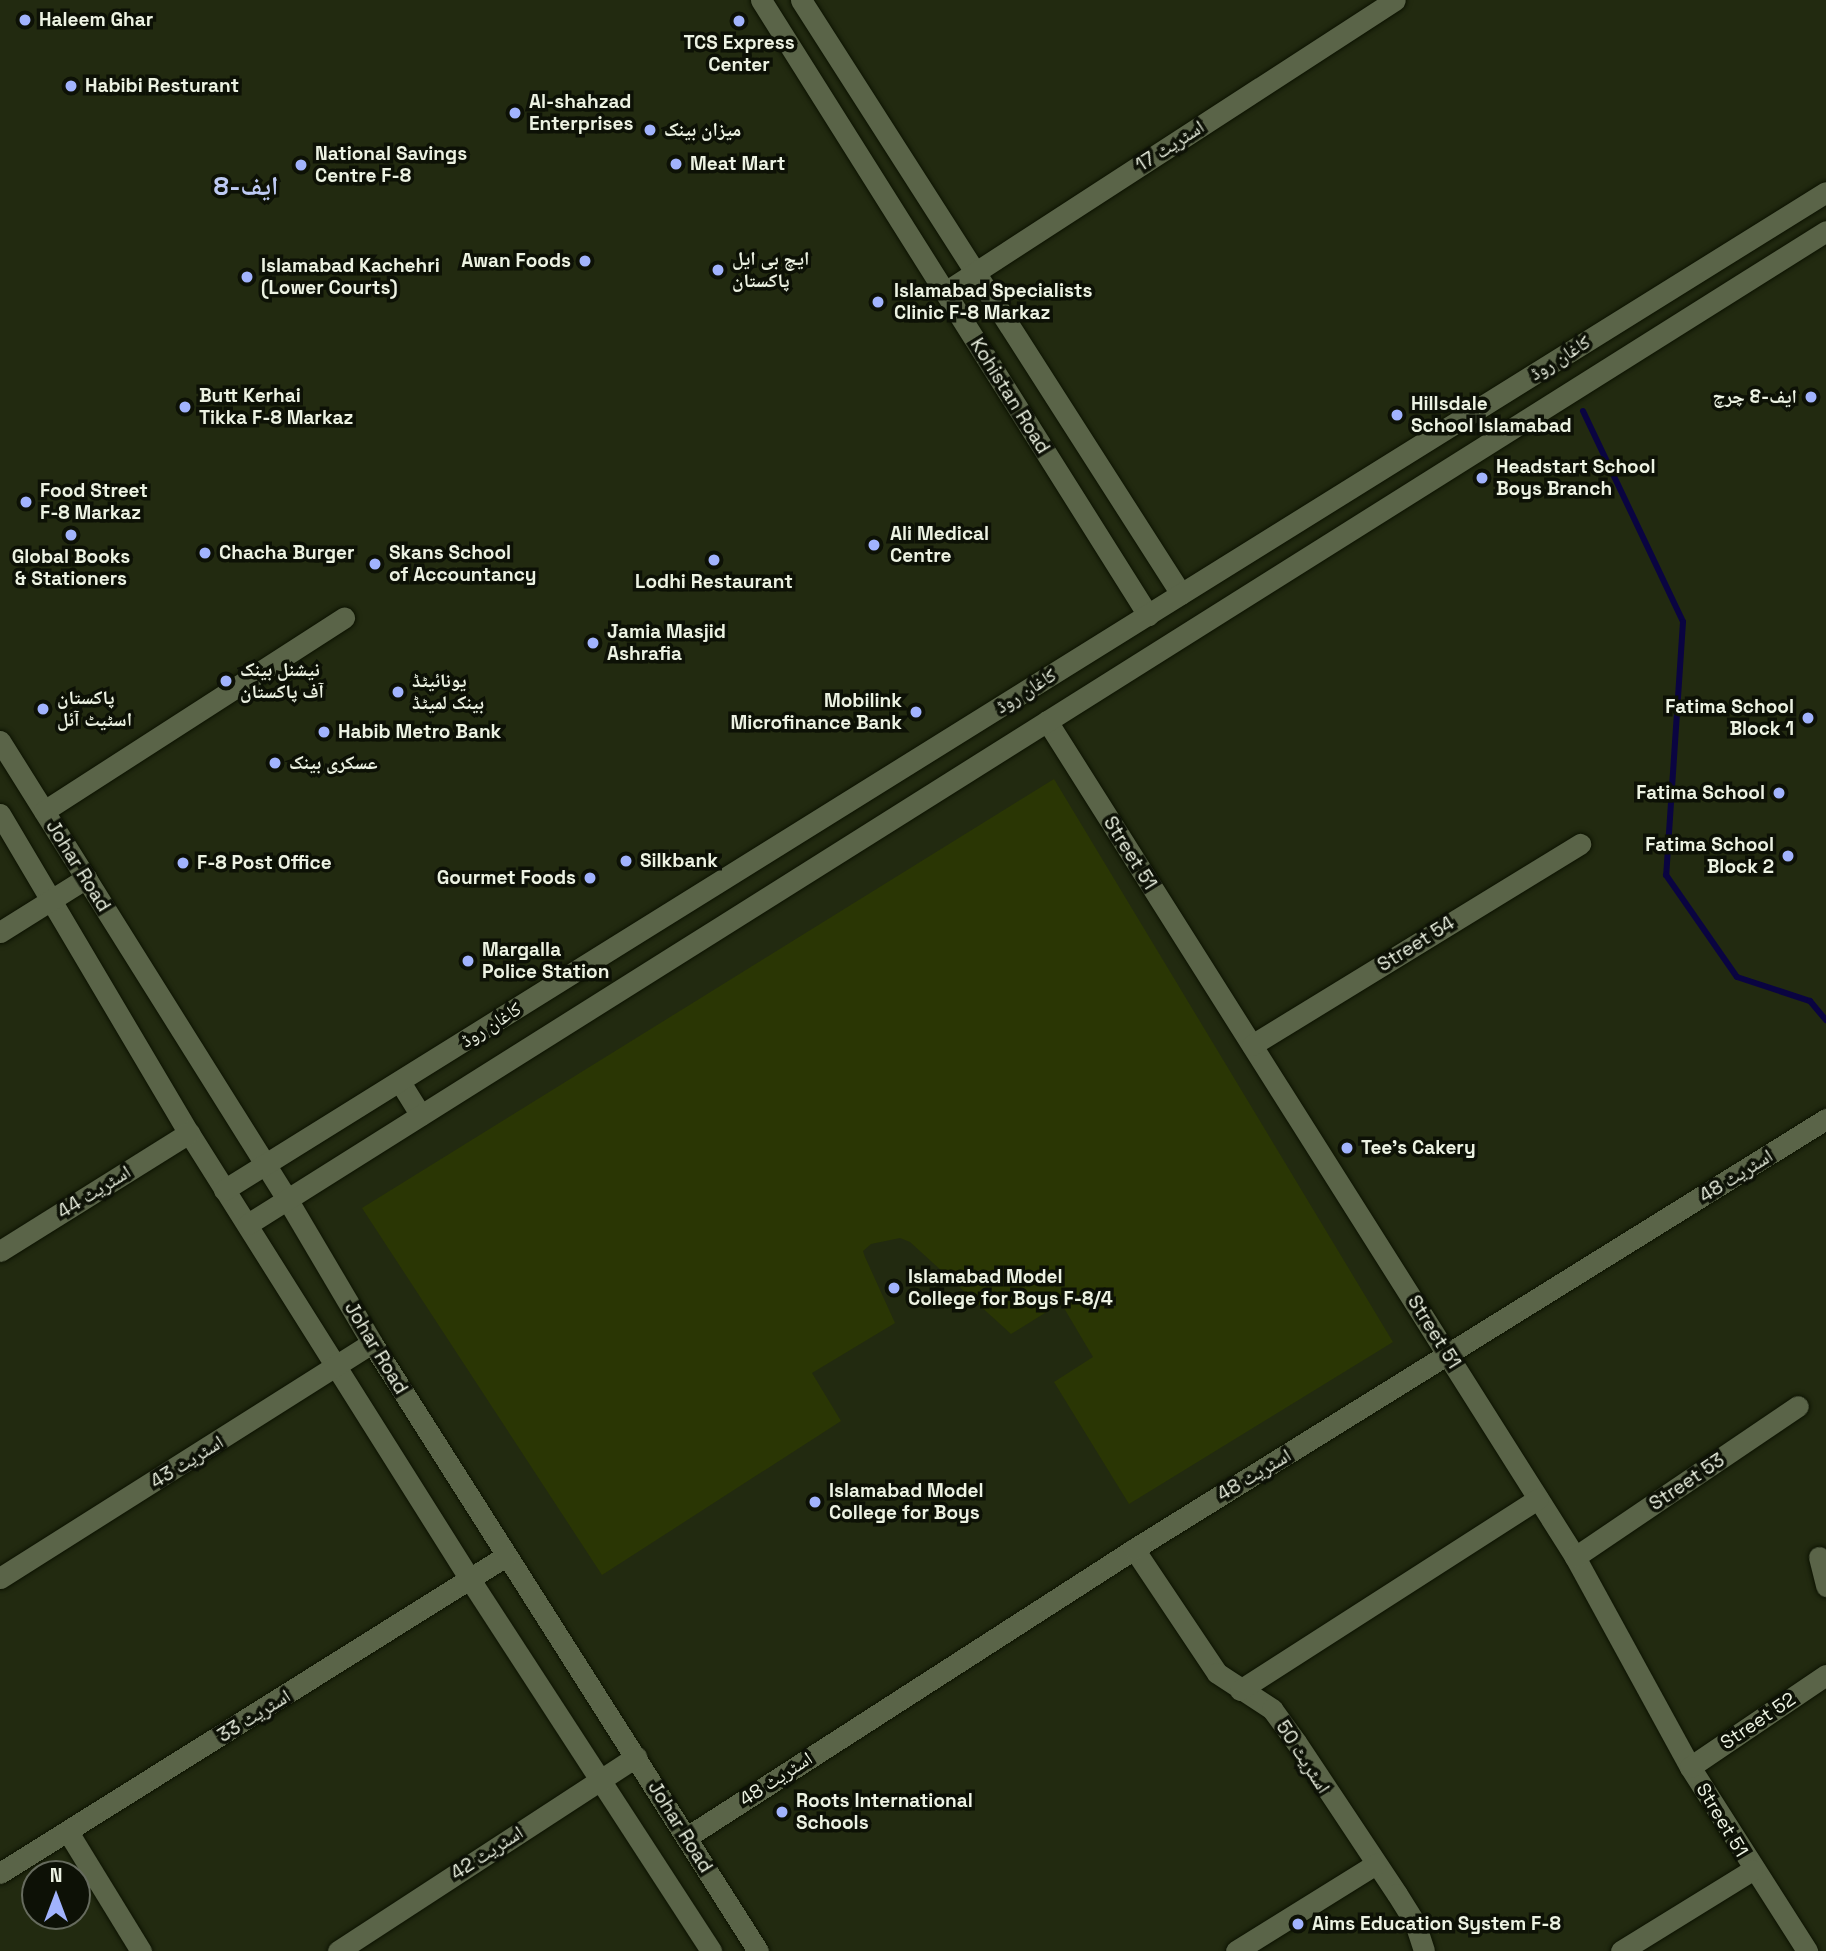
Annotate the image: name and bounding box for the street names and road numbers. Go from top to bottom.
street label: اسٹریٹ 17 [1131,115,1209,177]
street label: کاغان روڈ [1525,331,1595,385]
street label: Kohistan Road [965,334,1055,458]
street label: کاغان روڈ [991,664,1061,718]
street label: Street 51 [1099,812,1161,894]
street label: Johar Road [41,816,115,916]
street label: Street 54 [1373,911,1459,977]
street label: کاغان روڈ [456,998,526,1052]
street label: اسٹریٹ 48 [1695,1145,1777,1207]
street label: اسٹریٹ 44 [53,1161,135,1223]
street label: Street 51 [1403,1291,1465,1373]
street label: Johar Road [340,1298,412,1398]
street label: اسٹریٹ 43 [146,1431,228,1493]
street label: اسٹریٹ 48 [1213,1444,1295,1506]
street label: Street 53 [1645,1449,1729,1515]
street label: اسٹریٹ 33 [213,1685,295,1747]
street label: Street 52 [1716,1688,1800,1754]
street label: اسٹریٹ 50 [1271,1716,1335,1798]
street label: اسٹریٹ 48 [735,1747,817,1811]
street label: Johar Road [643,1777,717,1877]
street label: Street 51 [1691,1779,1753,1861]
street label: اسٹریٹ 42 [446,1821,528,1885]

